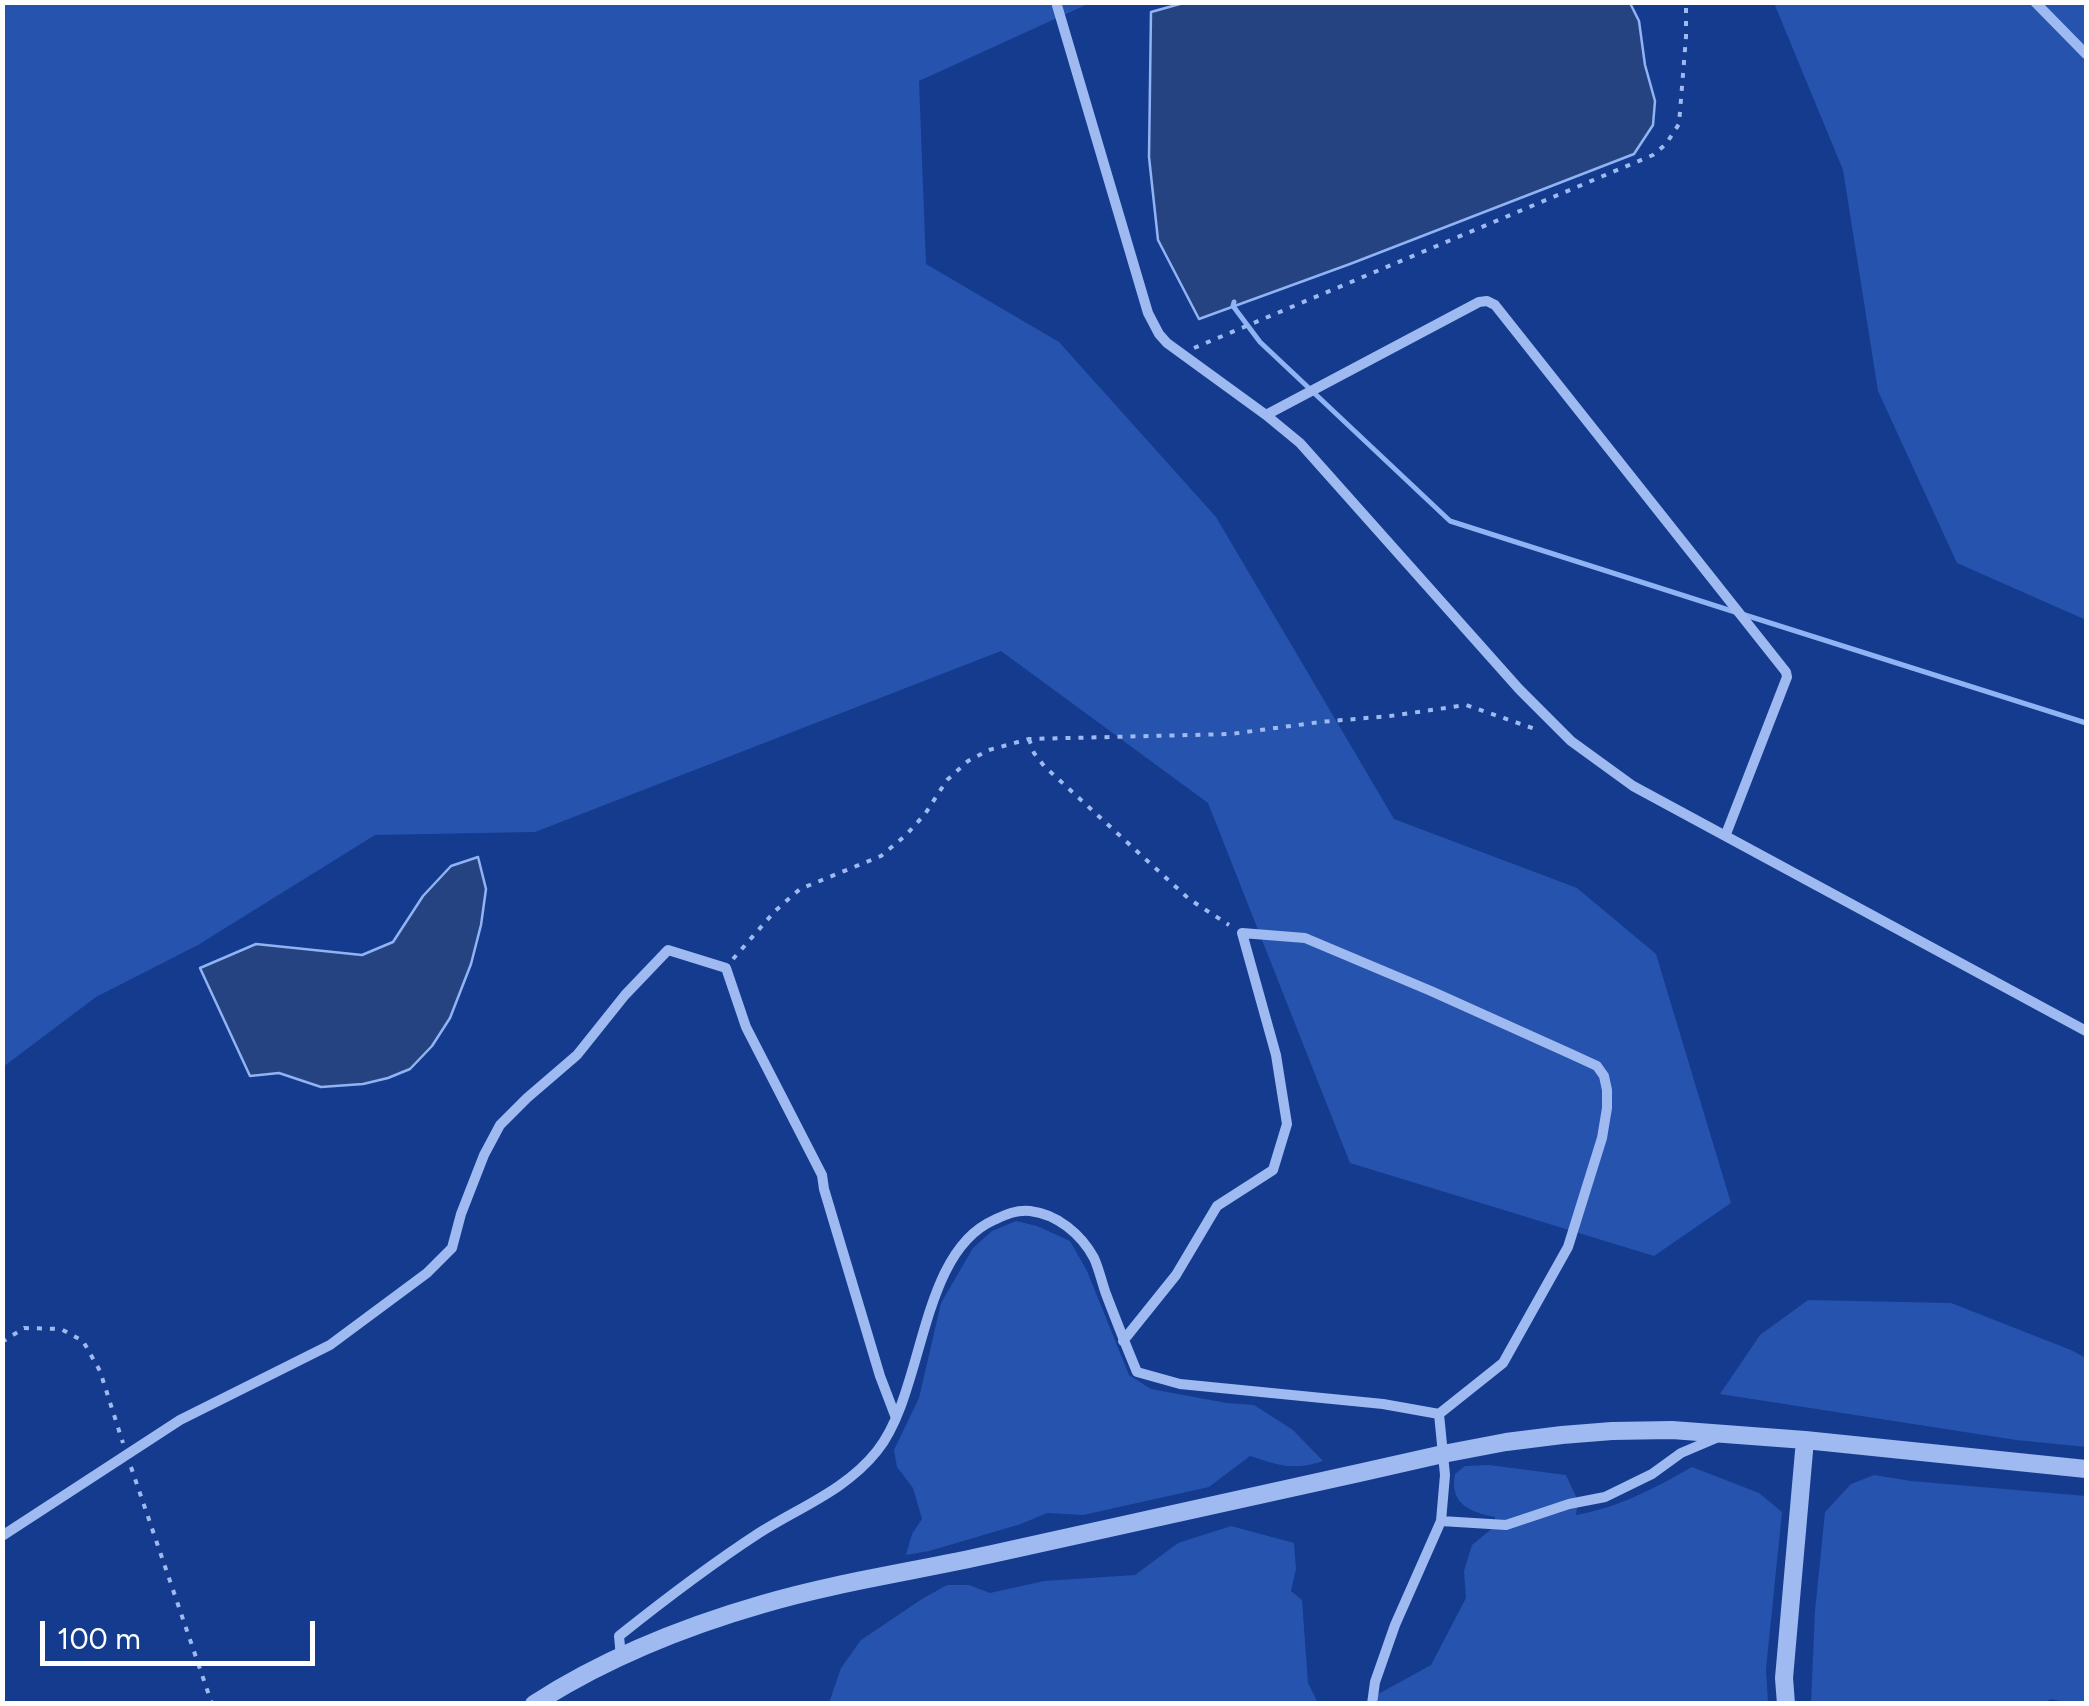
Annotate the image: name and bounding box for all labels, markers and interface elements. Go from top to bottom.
scale bar [45,1601,320,1663]
text: 100 m [57,1620,141,1657]

